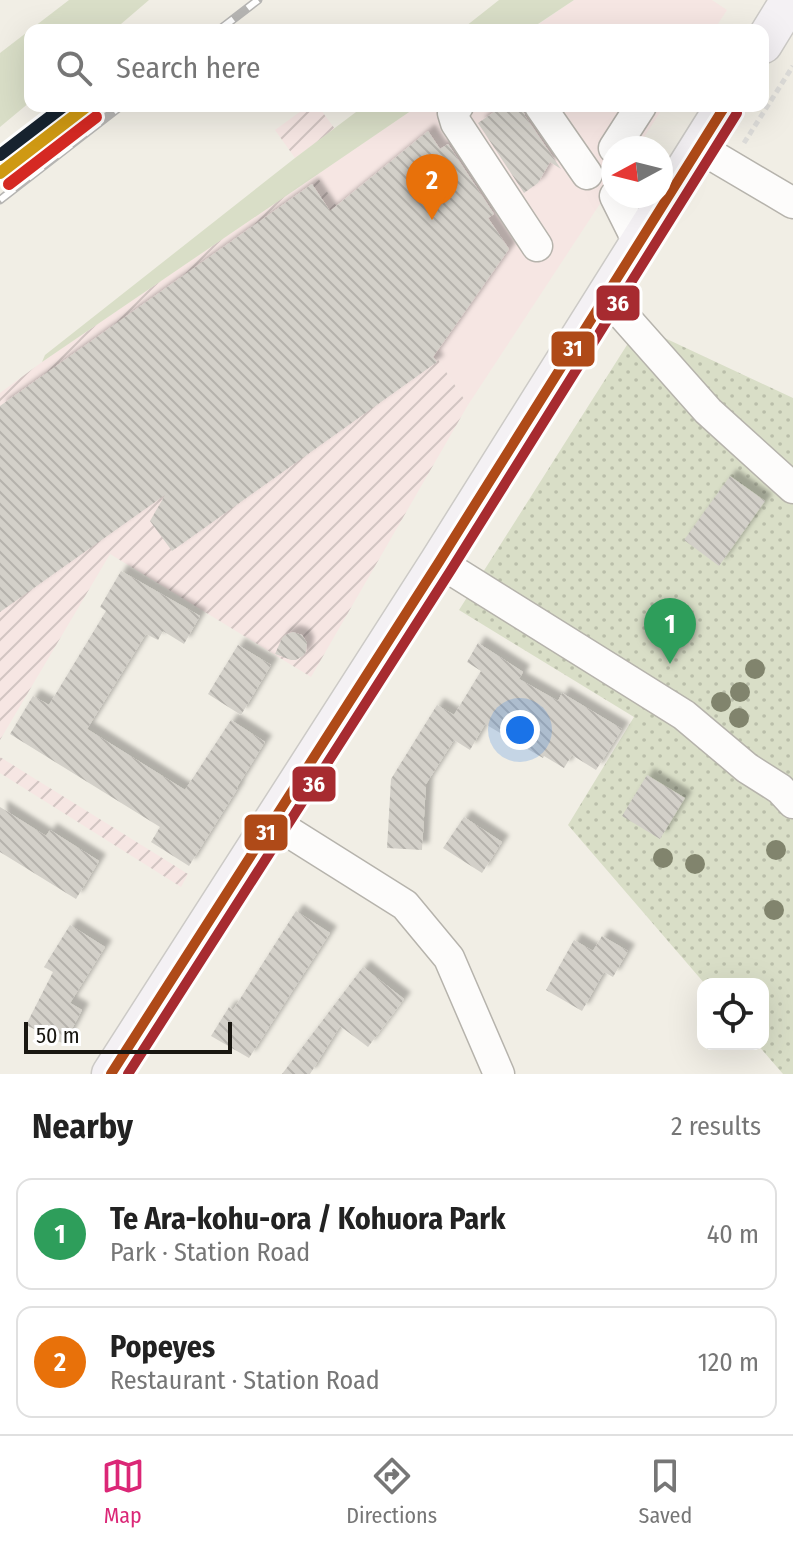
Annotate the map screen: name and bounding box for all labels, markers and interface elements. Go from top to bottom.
search box [24,24,769,112]
icon: search [52,46,96,90]
text: Search here [116,50,261,86]
north arrow [601,136,673,208]
pin: 2 [406,154,458,220]
line badge: 36 [595,284,641,322]
text: 36 [606,290,629,317]
line badge: 31 [550,330,596,368]
text: 31 [562,335,583,362]
pin: 1 [644,598,696,664]
your location [500,710,540,750]
line badge: 36 [291,765,337,803]
text: 36 [302,771,325,798]
line badge: 31 [243,813,289,852]
text: 31 [255,819,276,846]
map controls [697,978,769,1050]
button: locate [697,978,769,1050]
scale bar [24,1018,232,1054]
text: 50 m [36,1022,80,1049]
text: Nearby [32,1106,133,1147]
text: 2 results [671,1111,761,1142]
text: Te Ara-kohu-ora / Kohuora Park [110,1201,505,1237]
text: 1 [55,1219,66,1250]
text: 40 m [707,1219,759,1250]
text: Park · Station Road [110,1237,310,1268]
text: Popeyes [110,1329,215,1365]
text: 2 [54,1347,66,1378]
text: 120 m [698,1347,759,1378]
text: Restaurant · Station Road [110,1365,380,1396]
tab: Map [101,1454,145,1529]
tab: Directions [346,1454,437,1529]
tab: Saved [639,1454,692,1529]

